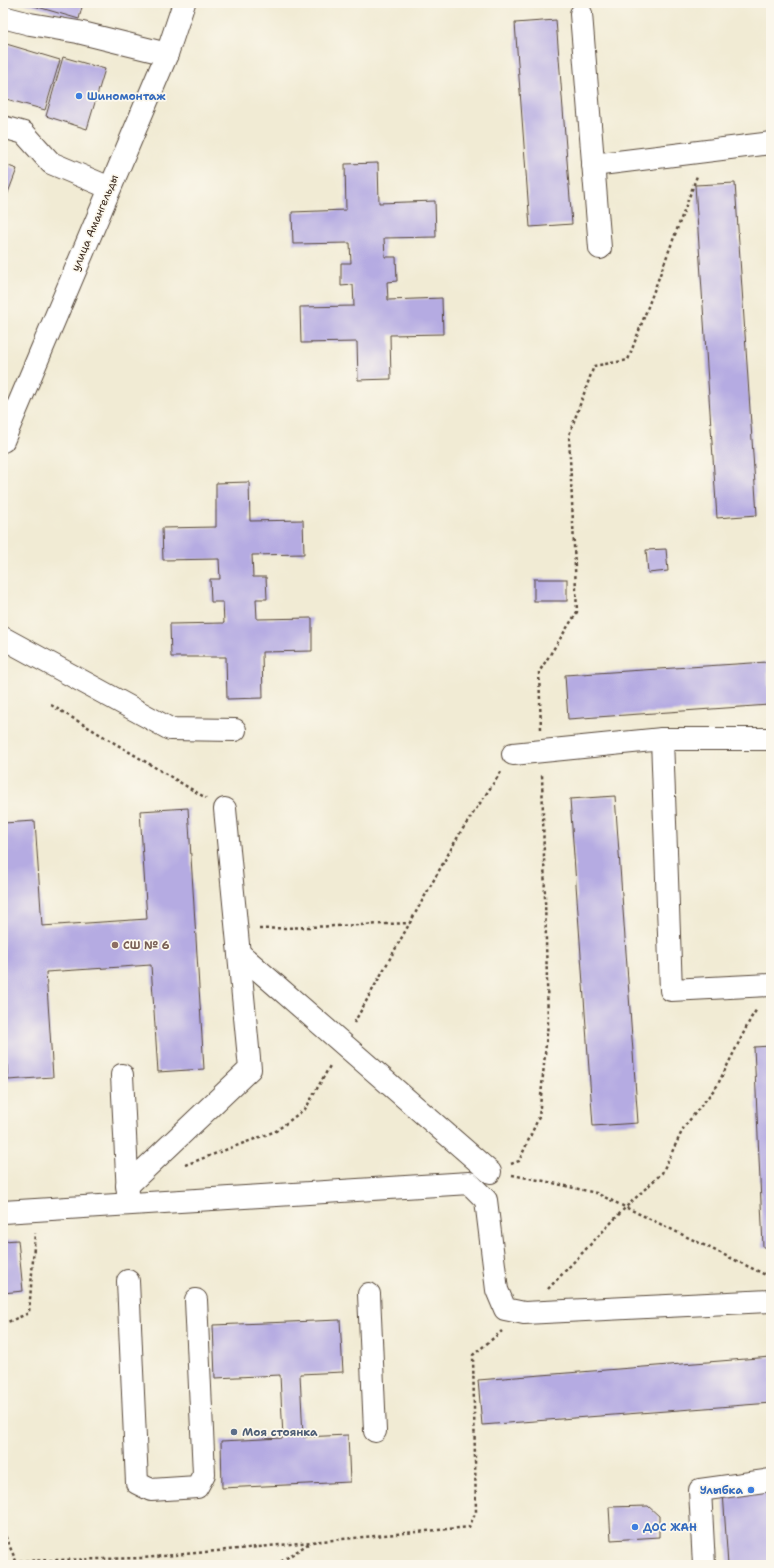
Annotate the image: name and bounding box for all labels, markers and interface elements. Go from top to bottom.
place label: Шиномонтаж [87,89,166,104]
marker: Шиномонтаж [74,91,84,101]
street label: улица Амангельды [68,172,122,274]
place label: СШ № 6 [123,938,170,953]
marker: СШ № 6 [110,940,120,950]
place label: Моя стоянка [242,1425,318,1440]
marker: Моя стоянка [229,1427,239,1437]
place label: Улыбка [700,1483,743,1498]
marker: Улыбка [746,1485,756,1495]
place label: ДОС ЖАН [643,1520,697,1535]
marker: ДОС ЖАН [630,1522,640,1532]

